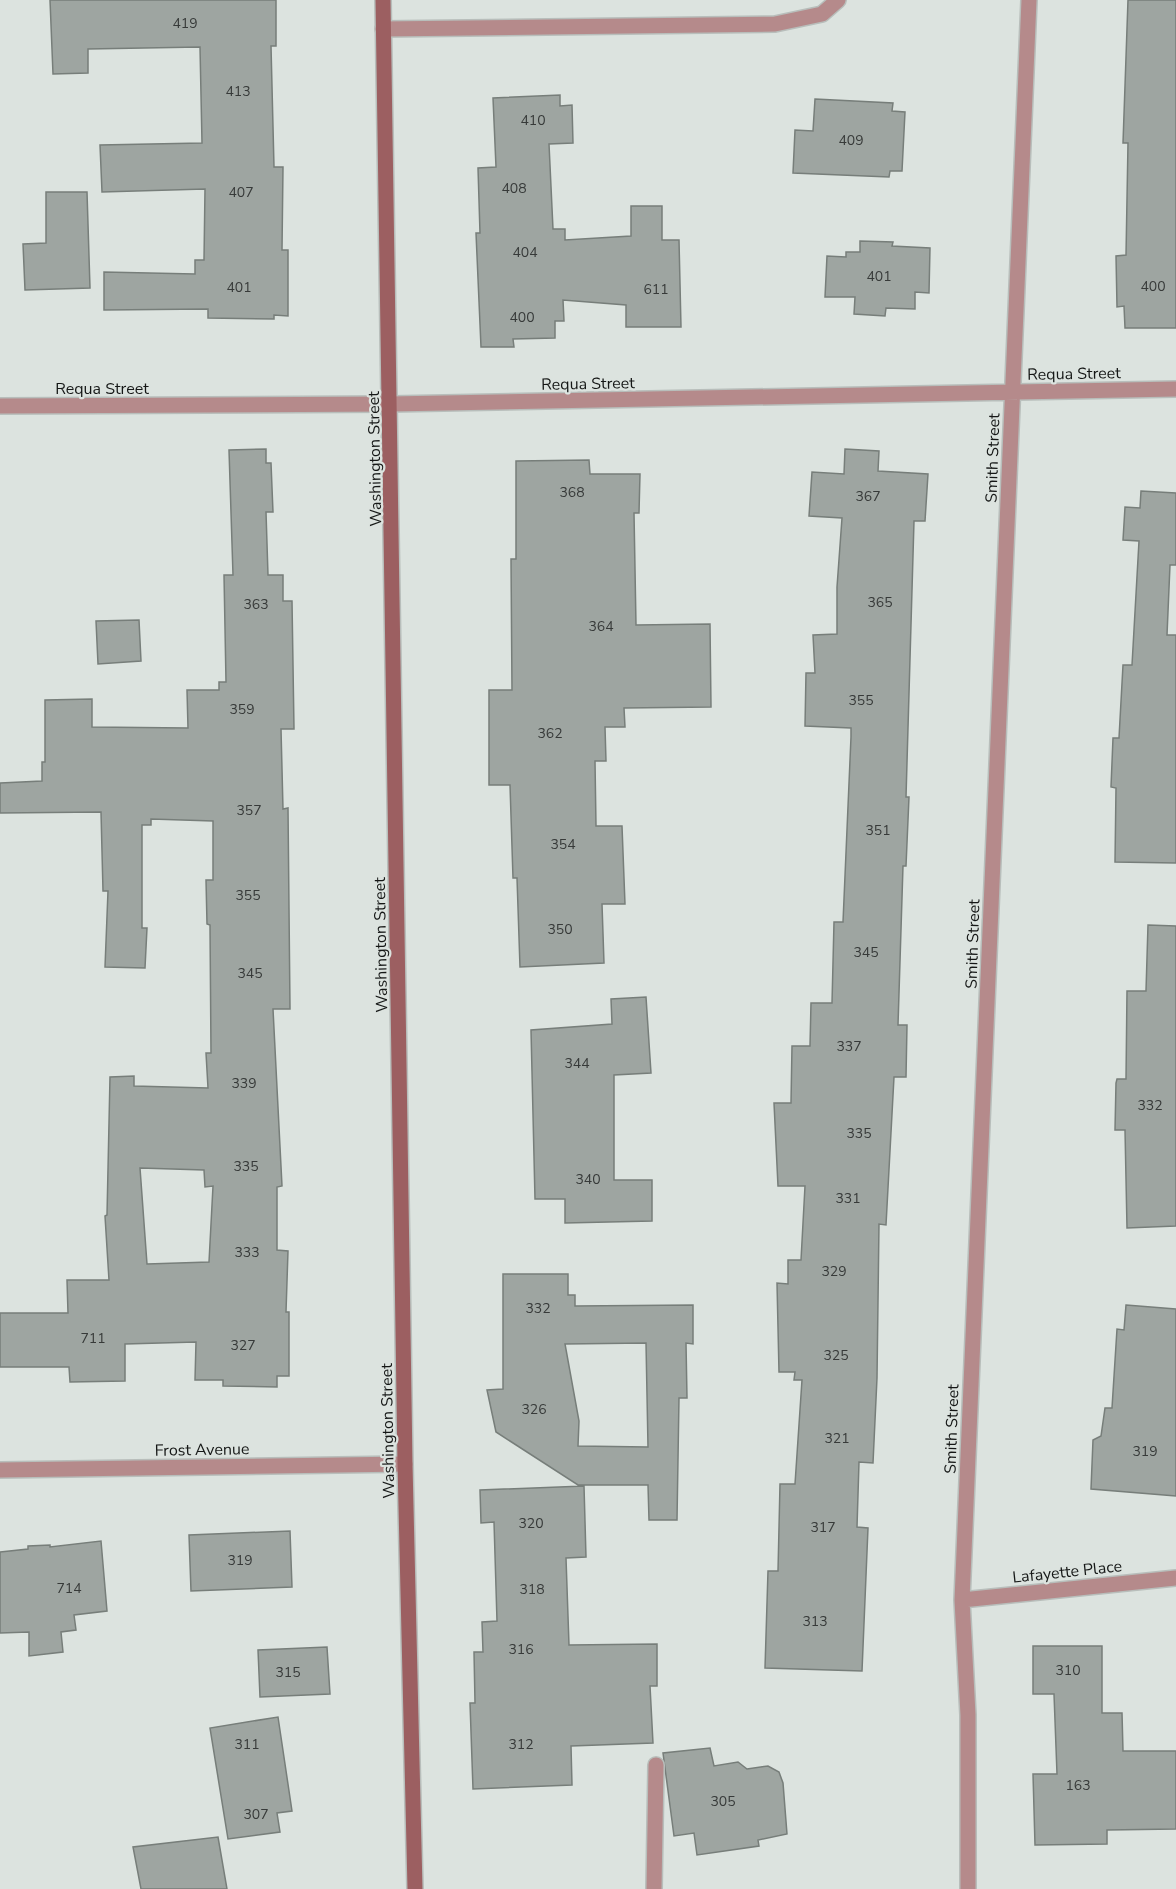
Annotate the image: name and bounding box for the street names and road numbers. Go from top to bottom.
street label: Requa Street [1027,362,1121,386]
street label: Requa Street [541,372,635,396]
street label: Requa Street [55,378,149,400]
street label: Washington Street [363,391,387,527]
street label: Smith Street [980,412,1006,503]
street label: Washington Street [369,877,393,1013]
street label: Smith Street [960,898,986,989]
street label: Washington Street [376,1363,400,1499]
street label: Smith Street [939,1383,965,1474]
street label: Frost Avenue [154,1438,250,1462]
street label: Lafayette Place [1011,1555,1123,1589]

